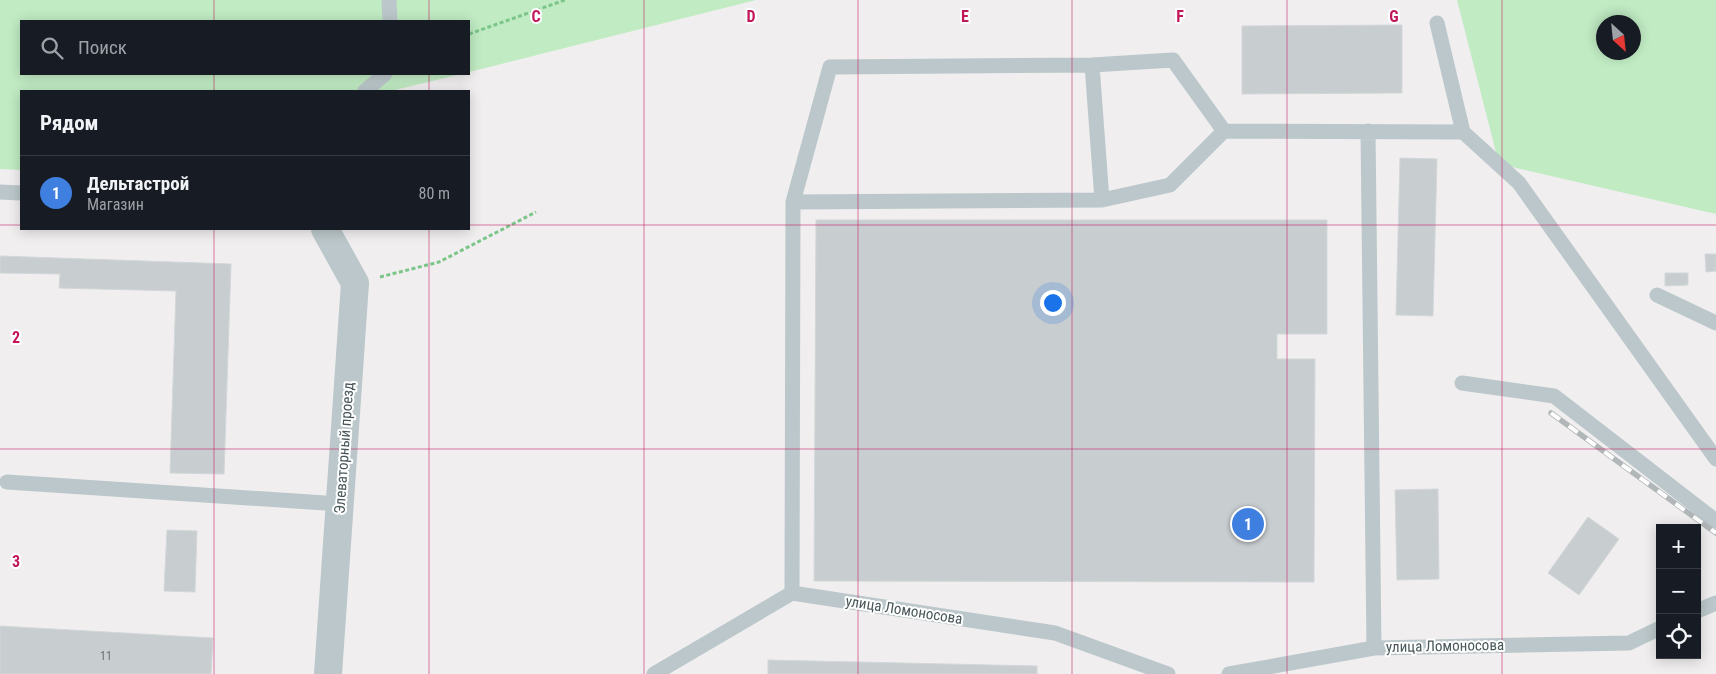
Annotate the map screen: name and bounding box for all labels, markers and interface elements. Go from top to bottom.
text: C [531,7,541,26]
text: D [746,7,756,26]
text: E [961,7,969,26]
text: F [1176,7,1184,26]
text: G [1389,7,1399,26]
north arrow [1596,15,1641,60]
search box [20,20,470,75]
icon: search [38,34,66,62]
text: Поиск [78,36,127,59]
text: Рядом [40,111,99,135]
text: Дельтастрой [87,172,189,195]
text: 1 [52,184,60,203]
text: 80 m [418,184,450,203]
text: Магазин [87,195,144,214]
your location [1040,290,1066,316]
text: 2 [12,328,20,347]
street label: Элеваторный проезд [330,381,358,515]
pin: 1 [1232,505,1264,543]
map controls [1656,524,1701,659]
button: + [1656,524,1701,569]
text: 3 [12,552,20,571]
button: − [1656,569,1701,614]
street label: улица Ломоносова [844,592,964,628]
button: locate [1656,614,1701,659]
street label: улица Ломоносова [1386,636,1504,656]
house number: 11 [100,649,112,663]

